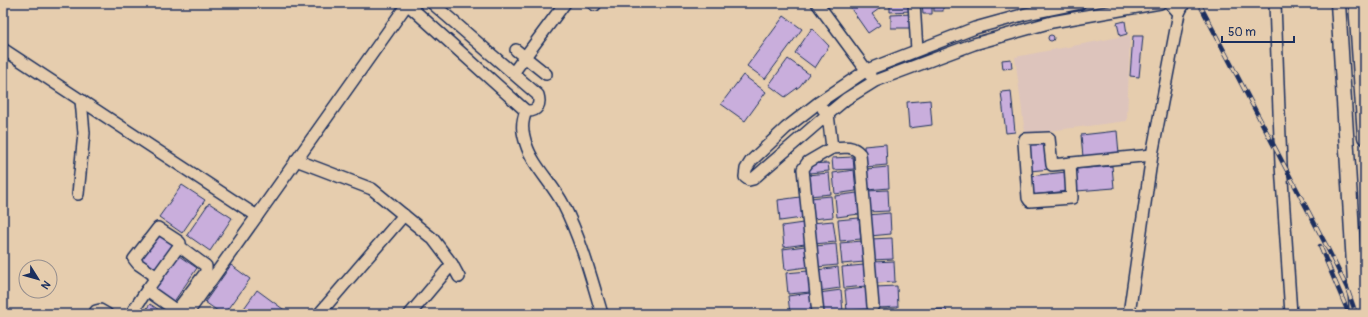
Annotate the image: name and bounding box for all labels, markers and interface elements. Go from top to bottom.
scale bar [1222,18,1294,44]
text: 50 m [1228,25,1256,40]
north arrow [18,259,58,299]
text: N [38,278,53,292]

